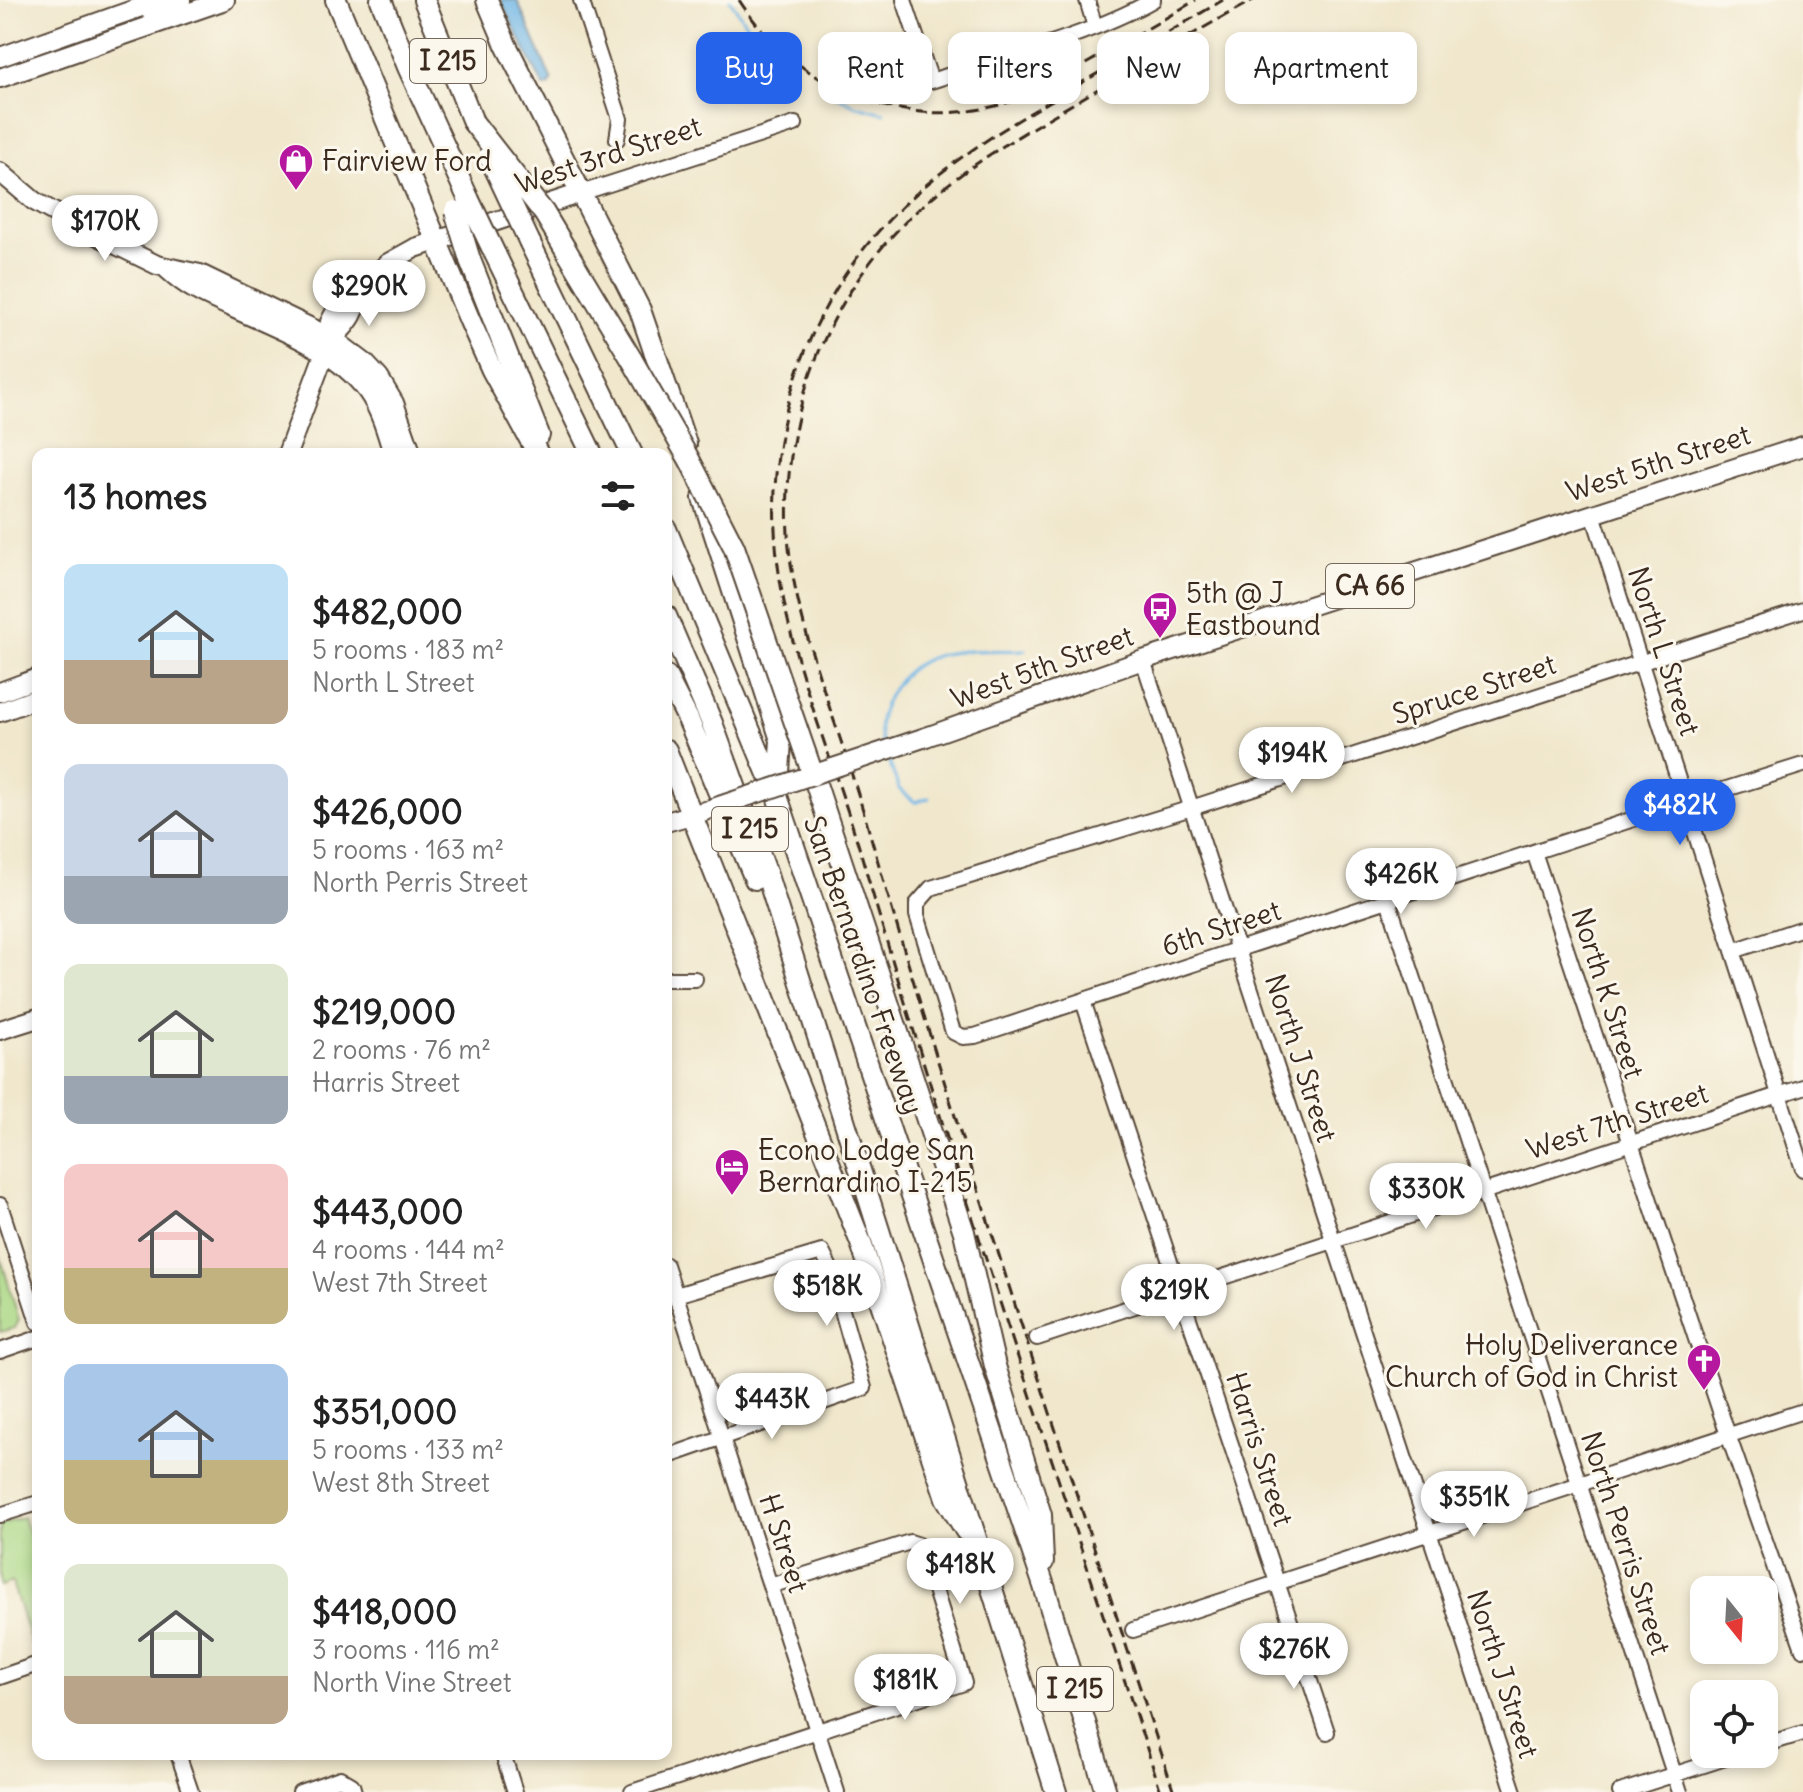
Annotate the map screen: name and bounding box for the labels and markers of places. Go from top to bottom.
shop icon: Fairview Ford [277,142,315,192]
place label: Fairview Ford [322,143,492,179]
pin: $170K [49,195,161,263]
pin: $290K [313,260,425,328]
place label: 5th @ J Eastbound [1186,575,1320,643]
bus stop icon: 5th @ J Eastbound [1141,590,1179,640]
pin: $194K [1236,727,1348,795]
pin: $482K [1624,779,1736,847]
pin: $426K [1345,848,1457,916]
place label: Econo Lodge San Bernardino I-215 [758,1132,975,1200]
hotel icon: Econo Lodge San Bernardino I-215 [713,1147,751,1197]
pin: $330K [1370,1163,1482,1231]
pin: $518K [771,1260,883,1328]
pin: $219K [1118,1264,1230,1332]
place label: Holy Deliverance Church of God in Christ [1385,1327,1678,1395]
church icon: Holy Deliverance Church of God in Christ [1685,1342,1723,1392]
pin: $443K [716,1373,828,1441]
pin: $351K [1418,1471,1530,1539]
pin: $418K [904,1538,1016,1606]
pin: $276K [1238,1623,1350,1691]
pin: $181K [849,1654,961,1722]

